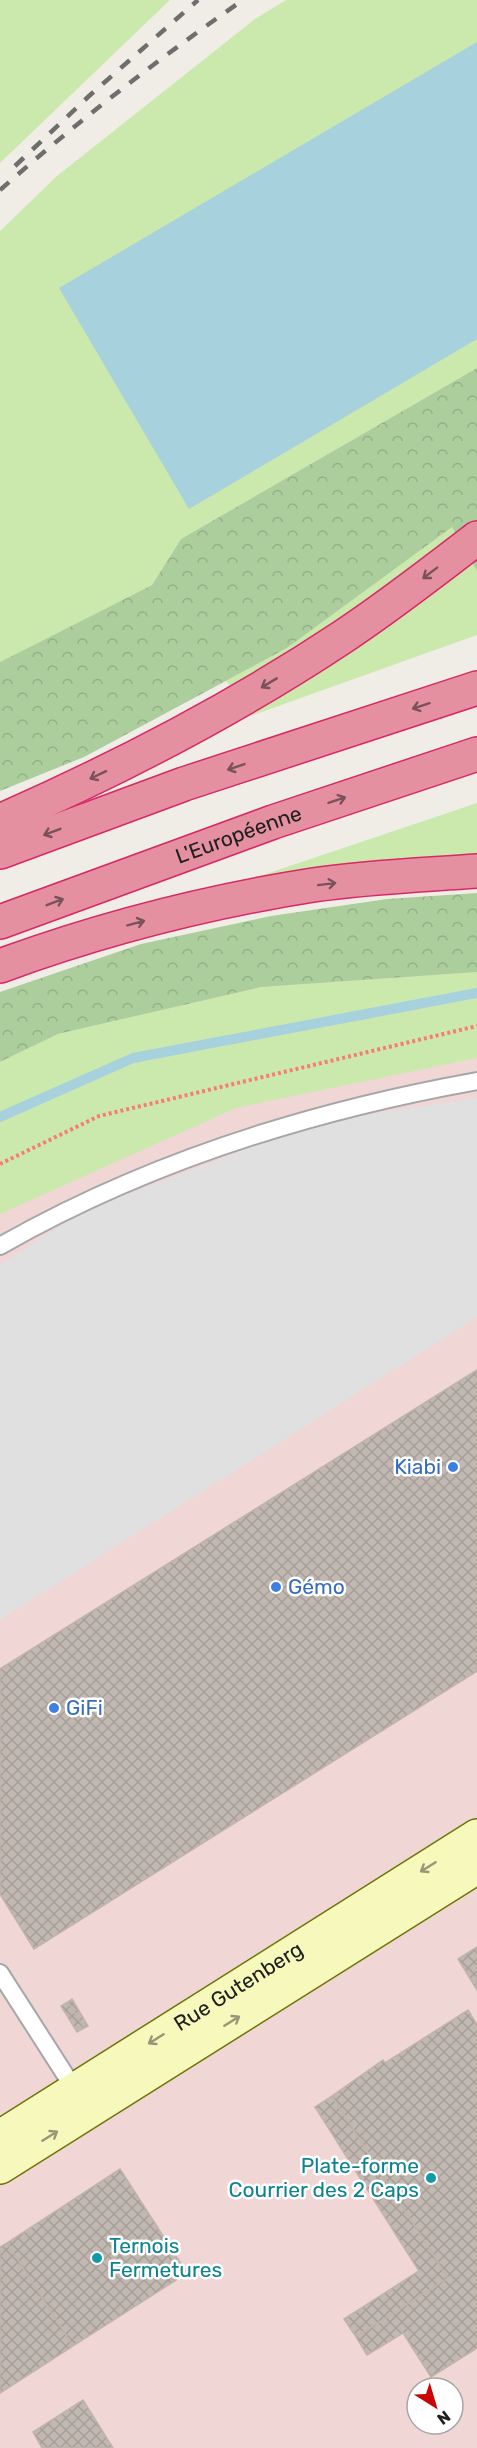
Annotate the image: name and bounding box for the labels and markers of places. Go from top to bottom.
place label: Kiabi [394,1454,441,1479]
marker: Kiabi [446,1460,460,1474]
place label: Gémo [288,1574,345,1599]
marker: Gémo [269,1580,283,1594]
place label: GiFi [66,1695,103,1720]
marker: GiFi [47,1701,61,1715]
place label: Plate-forme Courrier des 2 Caps [228,2153,419,2202]
marker: Plate-forme Courrier des 2 Caps [424,2171,438,2185]
place label: Ternois Fermetures [109,2233,222,2282]
marker: Ternois Fermetures [90,2251,104,2265]

